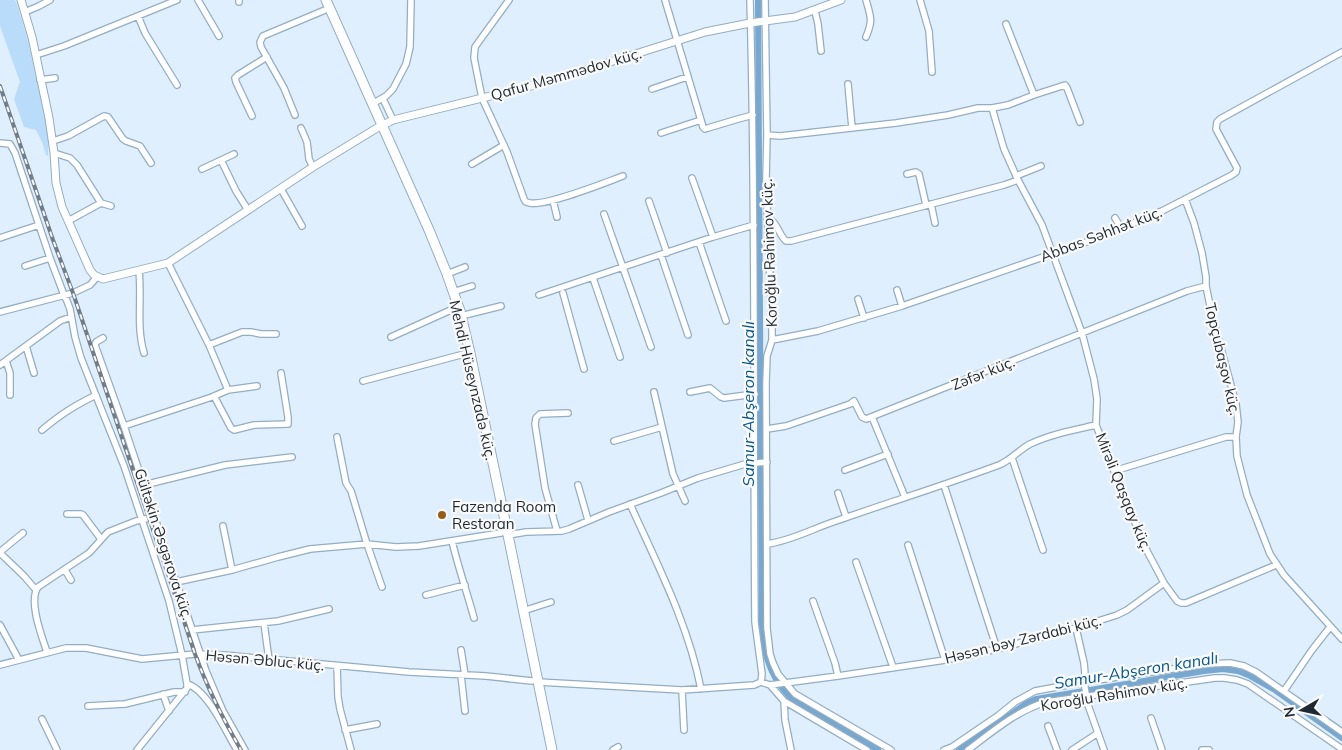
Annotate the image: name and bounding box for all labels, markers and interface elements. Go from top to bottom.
street label: Qafur Məmmədov küç. [488,43,644,105]
street label: Koroğlu Rəhimov küç. [757,178,781,328]
street label: Abbas Səhhət küç. [1037,202,1165,266]
street label: Mehdi Hüseynzadə küç. [445,298,501,462]
street label: Topçubaşov küç. [1201,301,1245,417]
water label: Samur-Abşeron kanalı [738,321,758,487]
street label: Zəfər küç. [949,352,1017,394]
street label: Mirəli Qaşqay küç. [1092,430,1156,554]
street label: Gültəkin Əsgərova küç. [130,466,198,622]
place label: Fazenda Room Restoran [452,497,556,533]
marker: Fazenda Room Restoran [436,509,448,521]
street label: Həsən bəy Zərdabi küç. [943,610,1103,668]
street label: Həsən Əbluc küç. [205,645,325,675]
water label: Samur-Abşeron kanalı [1053,647,1220,693]
street label: Koroğlu Rəhimov küç. [1039,673,1189,715]
north arrow [1277,685,1327,735]
text: N [1279,705,1299,719]

